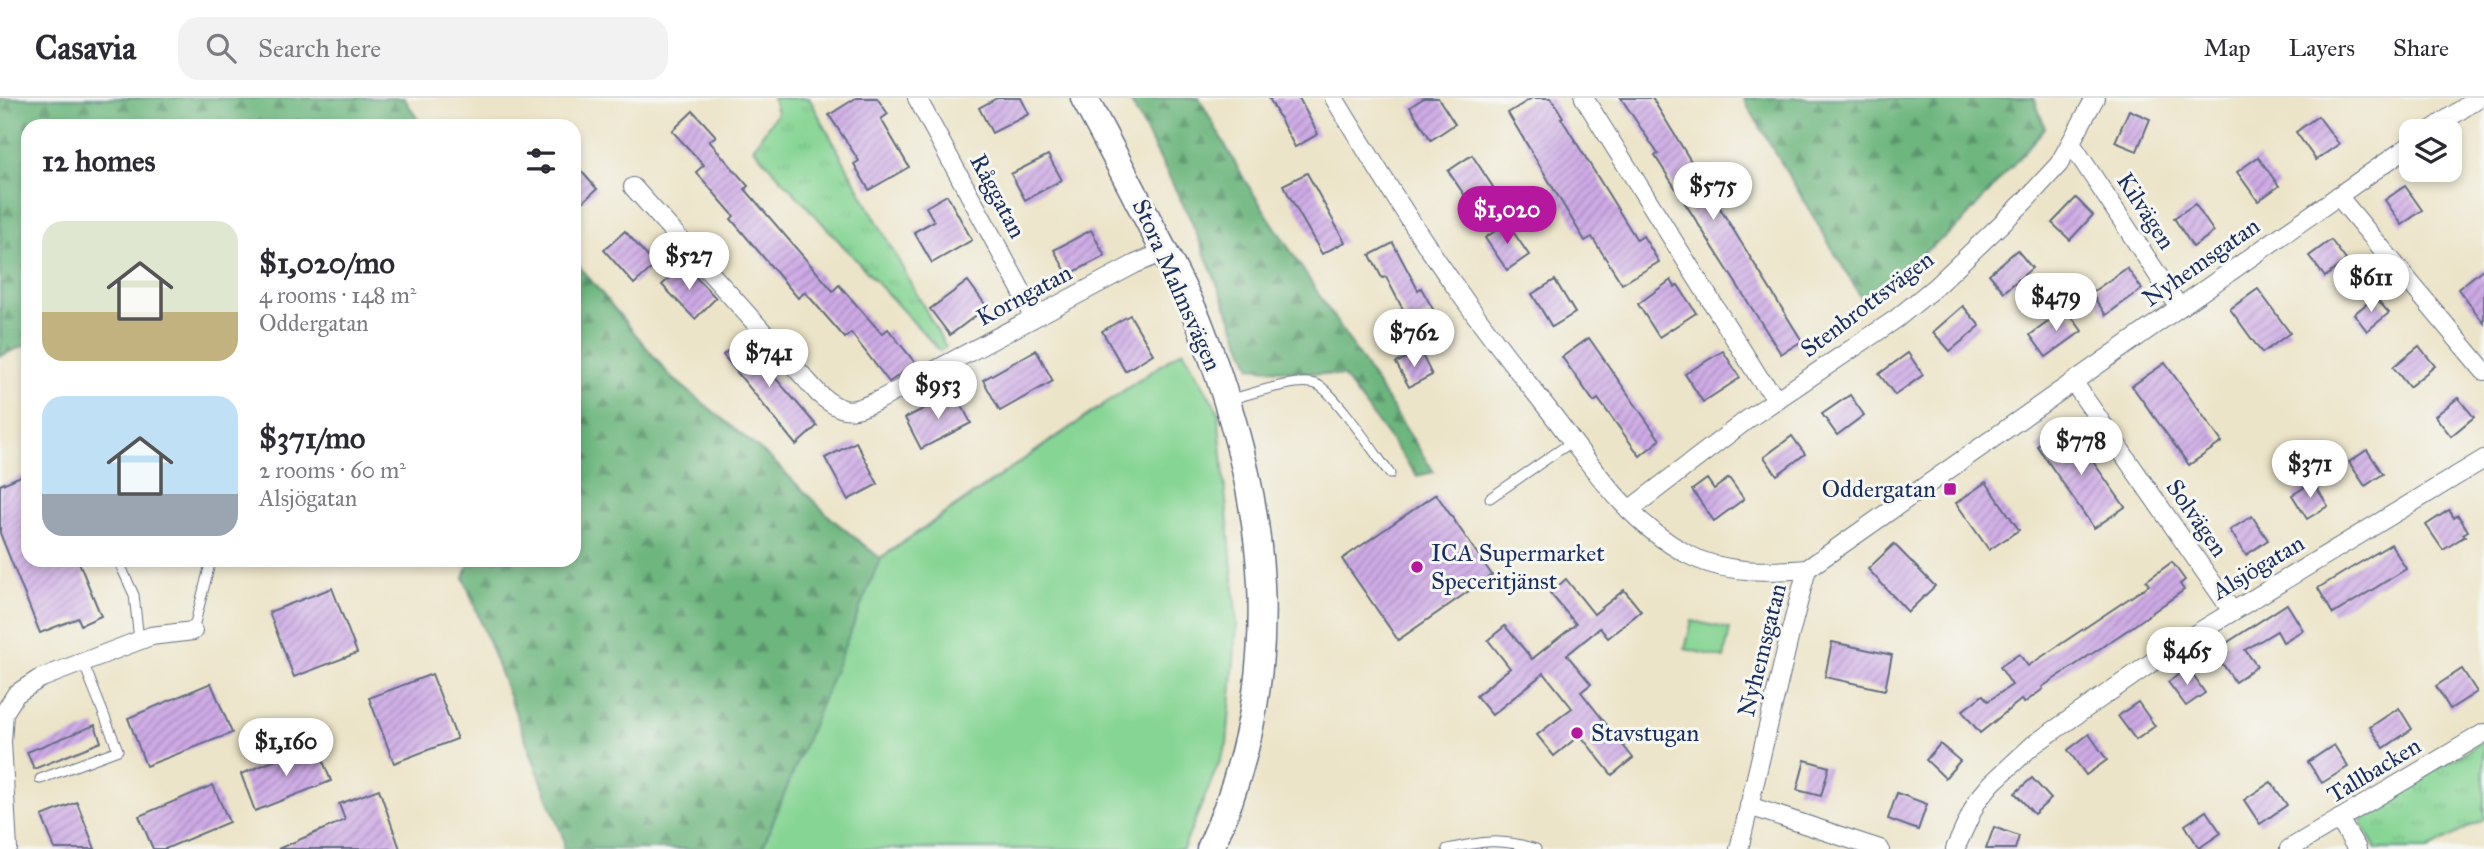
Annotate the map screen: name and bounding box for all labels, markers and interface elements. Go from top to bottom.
search box [178,17,668,80]
text: Casavia [35,28,136,68]
icon: search [202,29,240,67]
text: Search here [258,32,381,64]
text: Map [2204,33,2251,63]
text: Layers [2289,33,2355,63]
text: Share [2393,33,2449,63]
map controls [2399,119,2462,182]
button: layers [2399,119,2462,182]
icon: filters [522,142,560,180]
text: 12 homes [42,143,155,179]
street label: Råggatan [963,149,1033,243]
pin: $575 [1672,162,1754,222]
street label: Kilvägen [2110,167,2182,255]
text: $575 [1689,171,1737,199]
pin: $1,020 [1450,186,1564,246]
street label: Stora Malmsvägen [1126,194,1228,376]
text: $1,020 [1474,195,1540,223]
street label: Nyhemsgatan [2137,211,2265,313]
pin: $527 [648,232,730,292]
text: $527 [665,241,713,269]
street label: Stenbrottsvägen [1794,244,1940,364]
text: $1,020/mo [259,245,395,281]
icon: home [98,249,182,333]
pin: $611 [2330,254,2412,314]
street label: Korngatan [971,257,1077,333]
text: $611 [2349,263,2393,291]
pin: $479 [2015,274,2097,333]
text: 4 rooms · 148 m² [259,281,416,309]
text: $479 [2031,282,2081,310]
text: Oddergatan [259,309,369,337]
pin: $762 [1373,310,1455,369]
text: $762 [1389,318,1439,346]
pin: $741 [728,330,810,389]
text: $741 [745,338,793,366]
pin: $953 [897,362,979,421]
text: $953 [915,370,961,398]
pin: $778 [2040,418,2122,477]
text: $371/mo [259,420,365,456]
icon: home [98,424,182,508]
text: $778 [2056,426,2106,454]
pin: $371 [2269,440,2351,500]
text: $371 [2288,449,2332,477]
text: 2 rooms · 60 m² [259,456,406,484]
street label: Solvägen [2159,473,2235,563]
place label: Oddergatan [1822,474,1936,504]
marker: Oddergatan [1942,481,1958,497]
text: Alsjögatan [259,484,357,512]
street label: Alsjögatan [2205,528,2310,607]
place label: ICA Supermarket Speceritjänst [1431,538,1605,596]
marker: ICA Supermarket Speceritjänst [1409,559,1425,575]
street label: Nyhemsgatan [1731,580,1793,720]
pin: $465 [2146,628,2228,687]
text: $465 [2162,636,2212,664]
pin: $1,160 [229,718,343,778]
place label: Stavstugan [1591,718,1699,748]
marker: Stavstugan [1569,725,1585,741]
text: $1,160 [254,727,318,755]
street label: Tallbacken [2322,730,2426,810]

